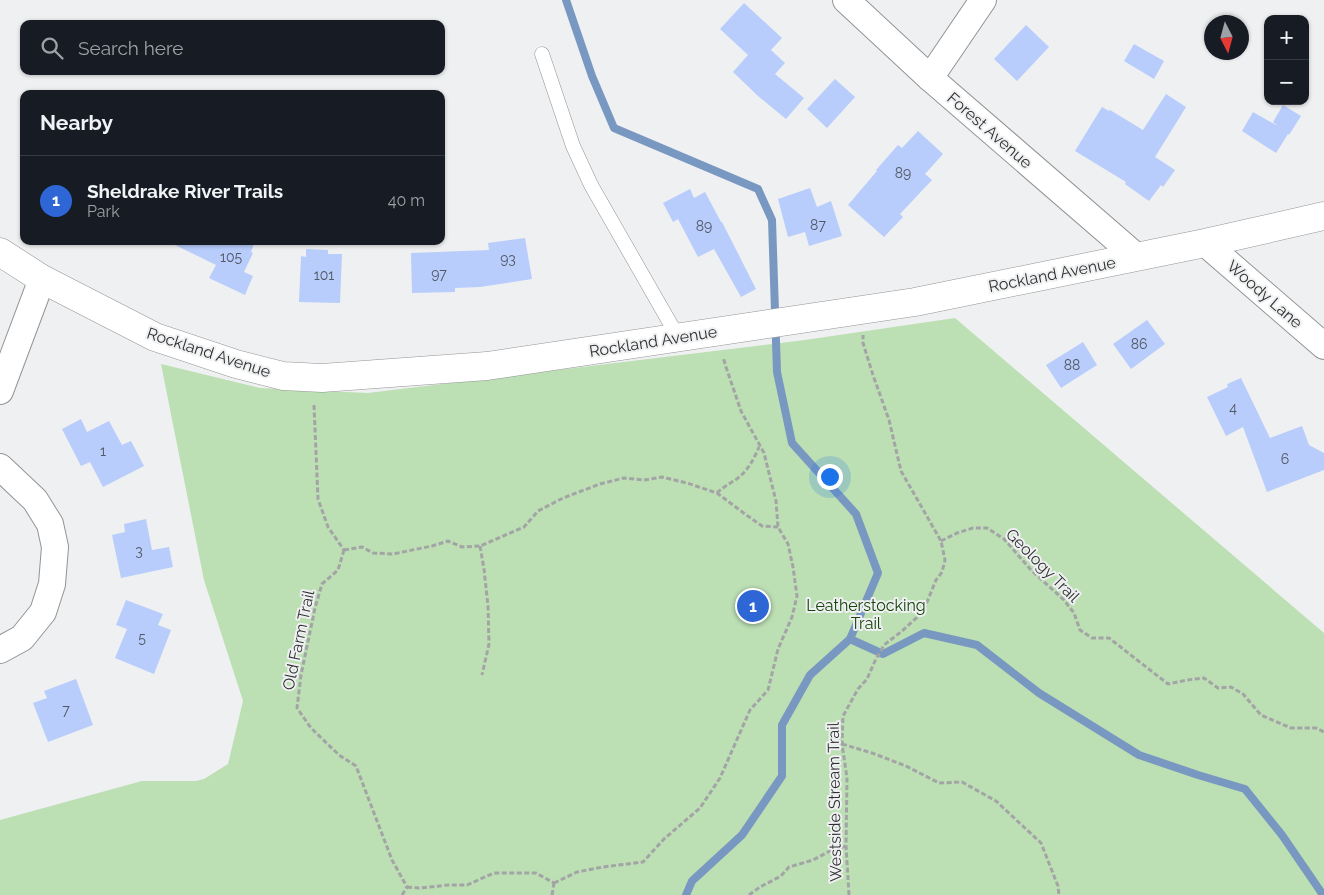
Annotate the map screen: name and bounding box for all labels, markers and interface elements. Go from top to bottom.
north arrow [1204,15,1249,60]
map controls [1264,15,1309,105]
button: + [1264,15,1309,60]
search box [20,20,445,75]
icon: search [38,34,66,62]
text: Search here [78,37,184,59]
button: − [1264,60,1309,105]
street label: Forest Avenue [943,88,1036,172]
text: Nearby [40,110,113,135]
house number: 89 [895,165,911,181]
text: Sheldrake River Trails [87,180,283,202]
text: 1 [52,191,60,210]
text: 40 m [388,191,425,210]
text: Park [87,202,120,221]
house number: 87 [810,217,826,233]
house number: 89 [696,218,712,234]
house number: 105 [220,249,242,265]
house number: 93 [500,251,516,267]
street label: Rockland Avenue [987,253,1117,296]
street label: Woody Lane [1223,256,1306,332]
house number: 97 [431,266,447,282]
house number: 101 [314,267,334,283]
street label: Rockland Avenue [588,322,718,361]
street label: Rockland Avenue [145,323,273,381]
house number: 86 [1131,336,1147,352]
house number: 88 [1064,357,1080,373]
house number: 4 [1229,400,1237,416]
house number: 1 [100,443,106,459]
house number: 6 [1281,451,1289,467]
your location [817,464,843,490]
street label: Geology Trail [1002,525,1084,607]
house number: 3 [135,543,143,559]
pin: 1 [737,587,769,625]
street label: Old Farm Trail [279,588,319,692]
park label: Leatherstocking Trail [806,596,926,633]
house number: 5 [138,630,146,646]
house number: 7 [62,702,70,718]
street label: Westside Stream Trail [824,721,845,882]

